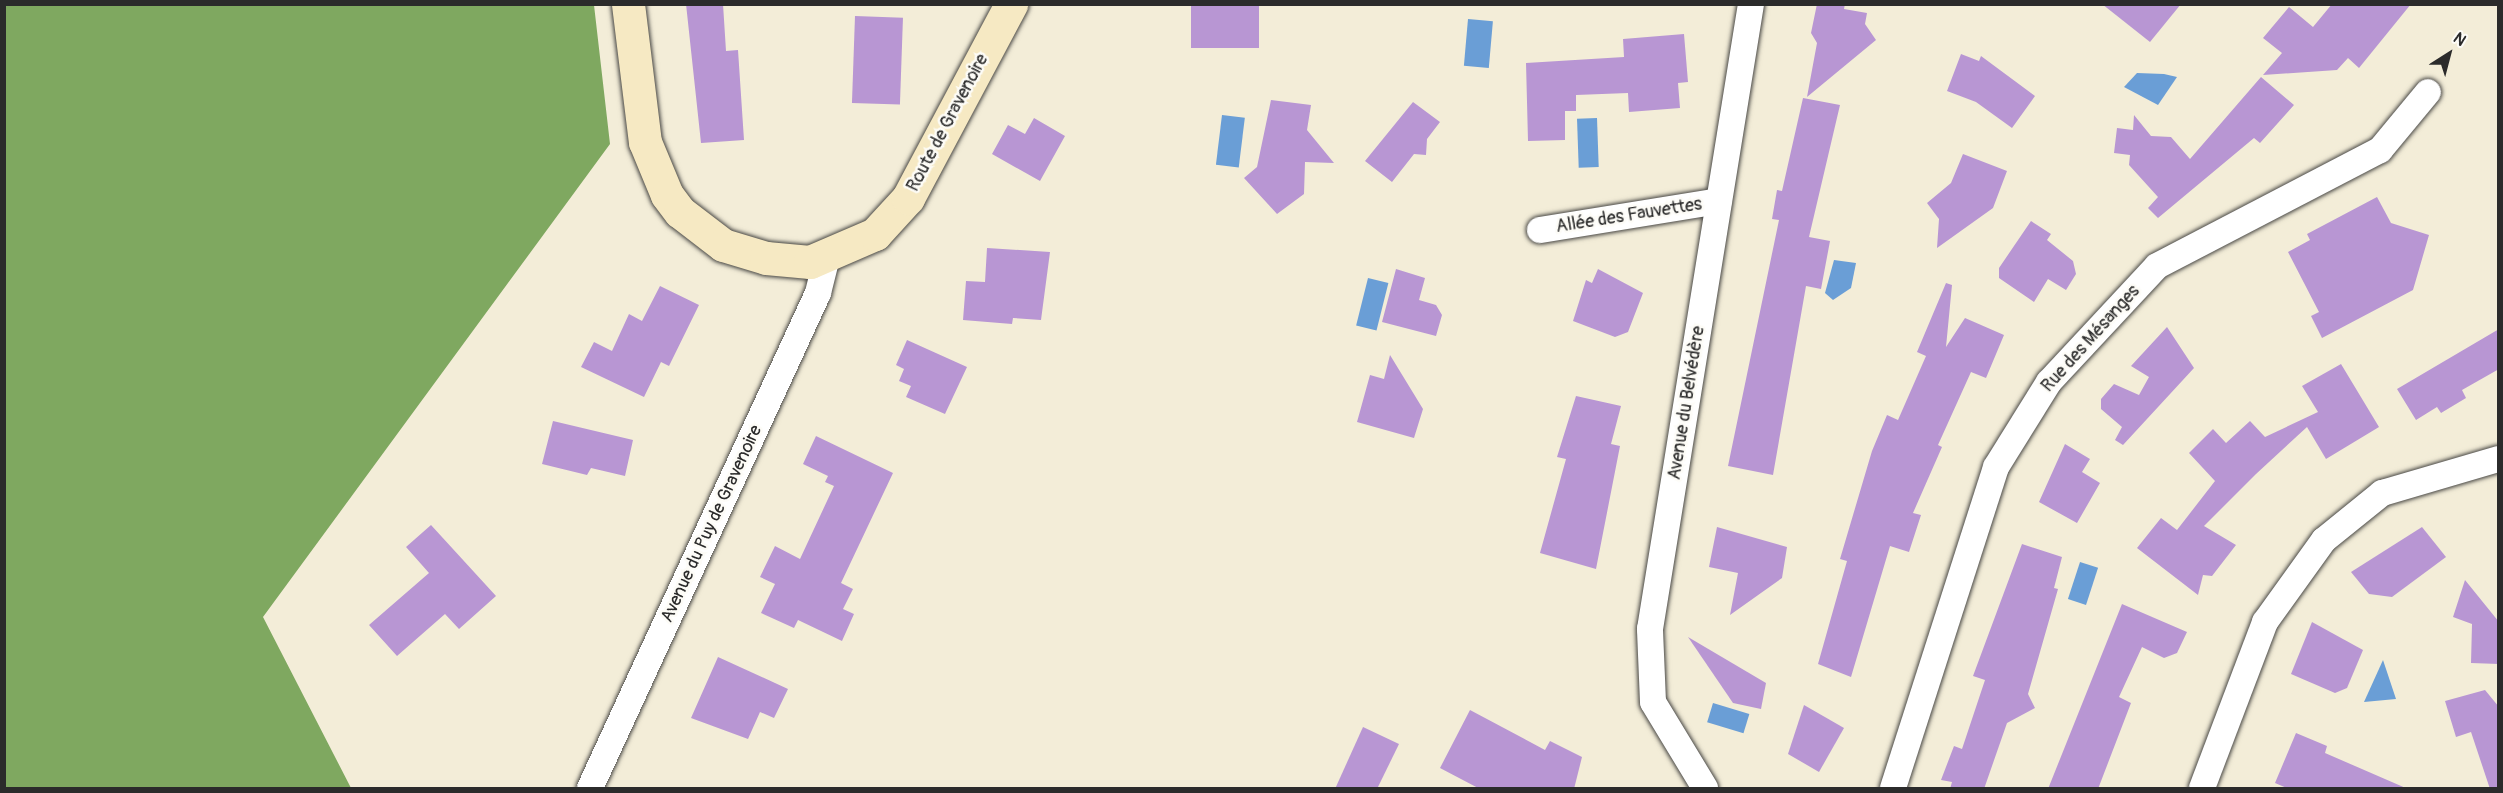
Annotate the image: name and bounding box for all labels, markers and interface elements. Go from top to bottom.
north arrow [2419,24,2479,84]
text: N [2449,28,2470,51]
street label: Route de Gravenoire [903,51,993,195]
street label: Allée des Fauvettes [1554,194,1704,238]
street label: Rue des Mésanges [2037,281,2145,397]
street label: Avenue du Belvédère [1664,325,1710,481]
street label: Avenue du Puy de Gravenoire [657,422,767,626]

